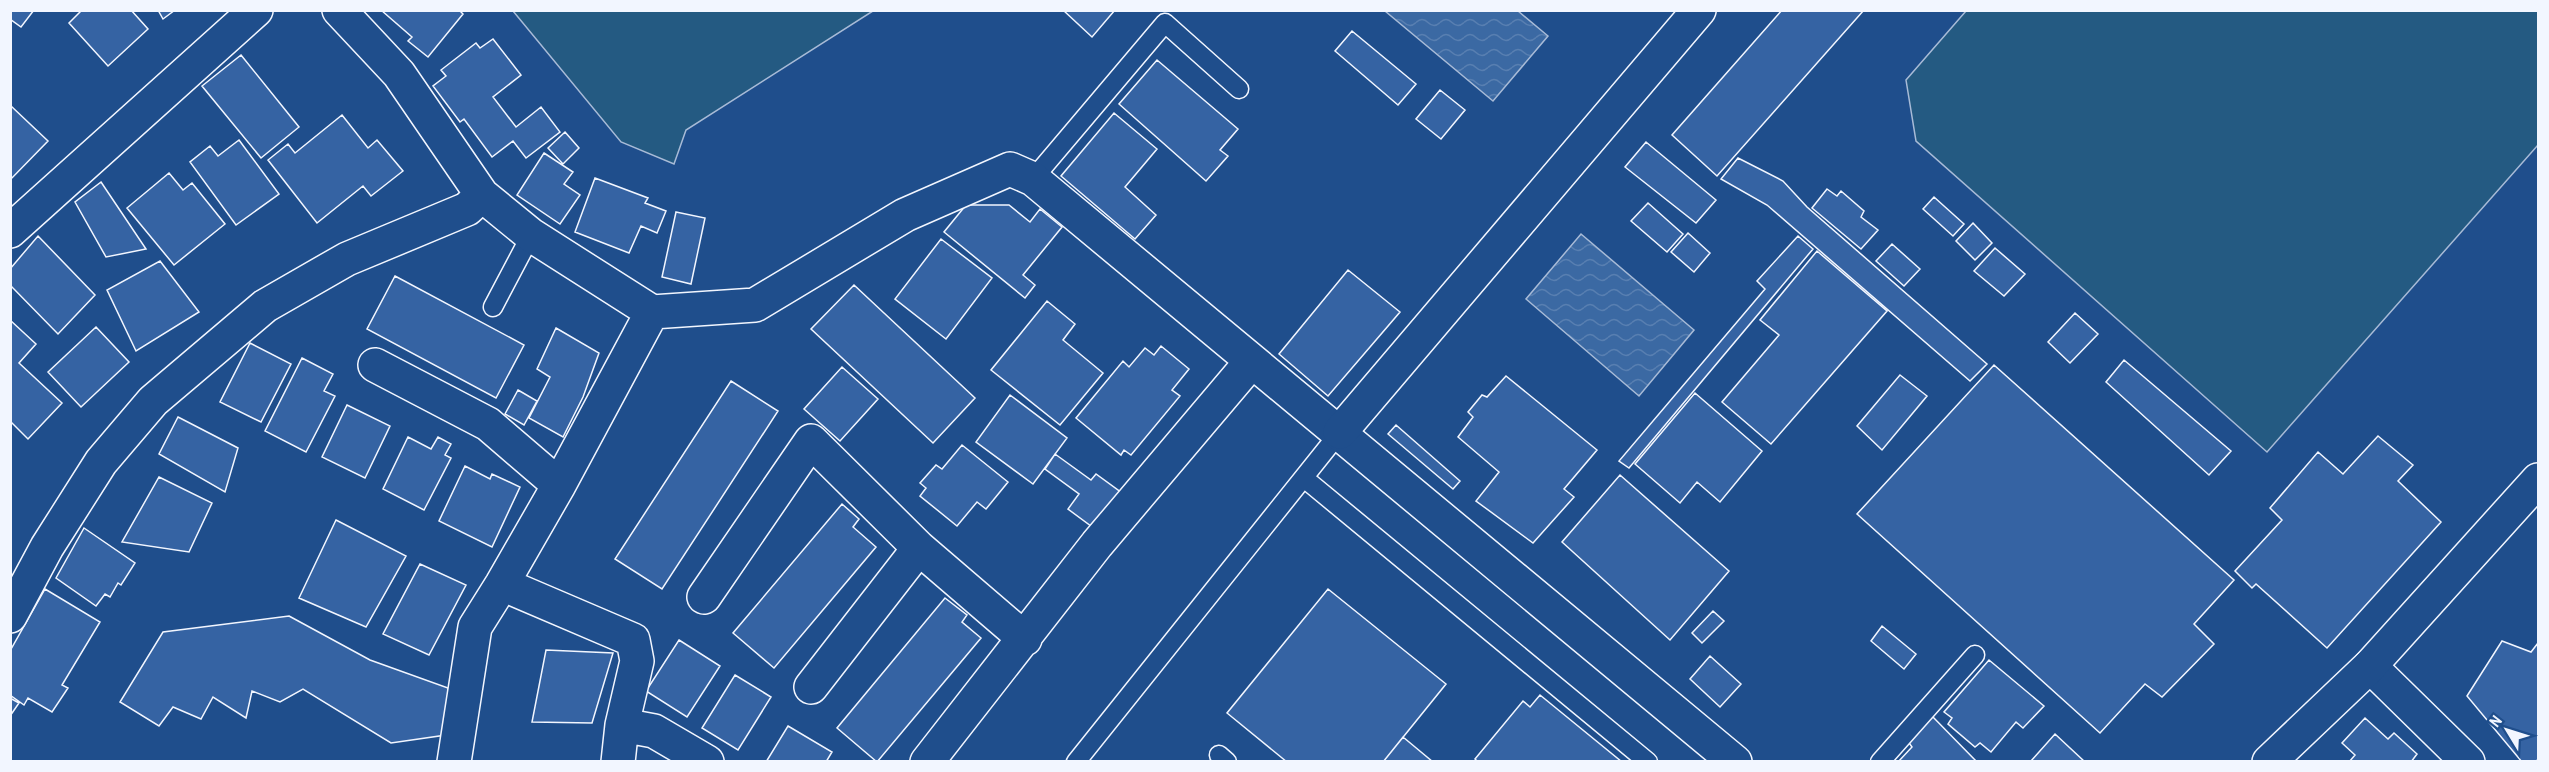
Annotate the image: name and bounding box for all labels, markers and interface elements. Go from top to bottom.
north arrow [2477,700,2537,760]
text: N [2484,710,2507,731]

